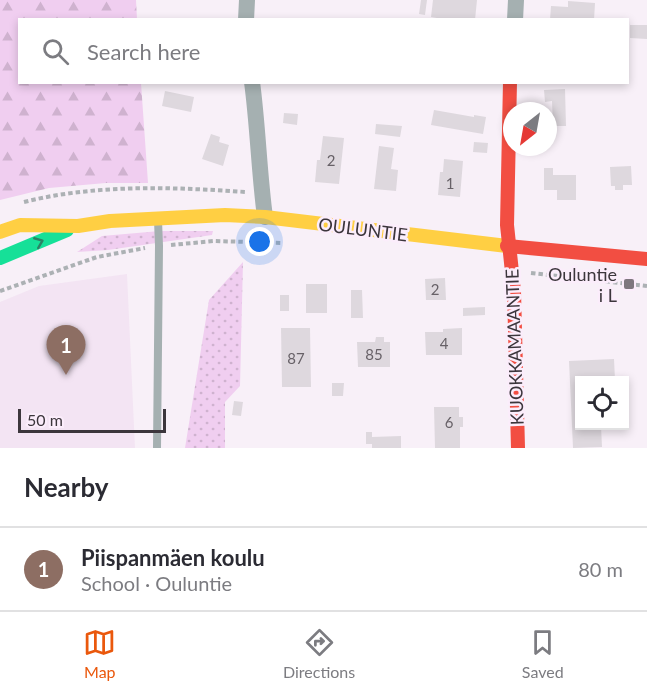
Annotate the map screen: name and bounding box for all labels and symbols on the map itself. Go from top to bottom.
north arrow [503,102,557,156]
house number: 2 [327,151,335,169]
house number: 1 [446,174,454,192]
street label: OULUNTIE [317,213,409,245]
your location [245,227,274,256]
one-way arrow [33,237,44,249]
place label: Ouluntie i L [548,263,617,306]
street label: KUOKKAMAANTIE [500,268,528,426]
marker: Ouluntie i L [622,277,636,291]
house number: 2 [431,280,439,298]
pin: 1 [46,326,86,375]
house number: 4 [440,334,449,352]
house number: 85 [365,345,383,363]
house number: 87 [287,349,305,367]
scale bar [18,406,166,434]
house number: 6 [445,413,454,431]

